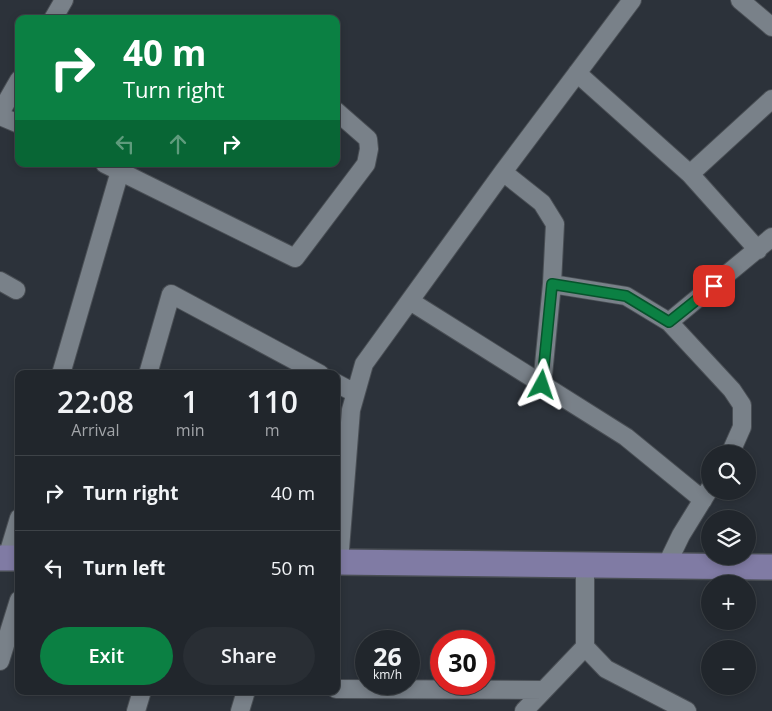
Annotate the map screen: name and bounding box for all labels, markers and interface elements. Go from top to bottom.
text: 40 m [123,29,206,76]
icon: right [40,35,105,100]
text: Turn right [123,74,225,104]
icon: left [111,130,139,158]
icon: ahead [164,130,192,158]
icon: right [217,130,245,158]
pin [693,265,735,307]
icon: arrive [700,272,728,300]
position arrow [515,358,567,410]
text: 22:08 [57,381,134,422]
text: 1 [182,381,199,422]
text: 110 [247,381,298,422]
text: Arrival [71,419,120,441]
text: min [176,419,205,441]
text: m [265,419,280,441]
map controls [701,445,756,695]
button: search [701,445,756,500]
icon: right [40,479,68,507]
text: Turn right [83,480,178,506]
text: 40 m [271,480,315,506]
button: layers [701,510,756,565]
icon: left [40,554,68,582]
text: Turn left [83,555,165,581]
text: 50 m [271,555,315,581]
button: + [701,575,756,630]
button: Exit [40,627,173,685]
button: Share [183,627,315,685]
speed limit sign: 30 [430,630,495,695]
text: 26 [373,639,402,673]
button: − [701,640,756,695]
text: km/h [373,666,402,683]

